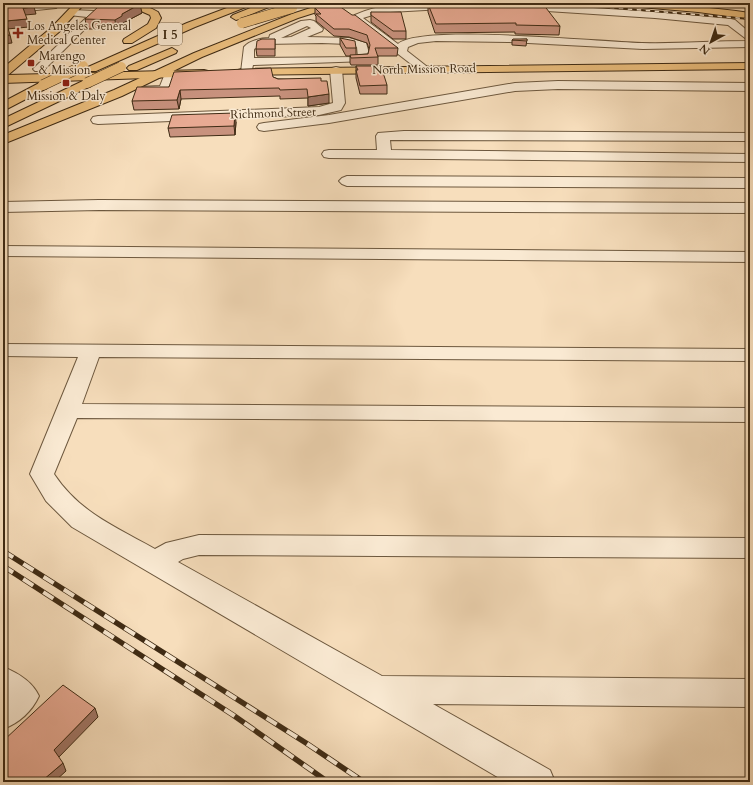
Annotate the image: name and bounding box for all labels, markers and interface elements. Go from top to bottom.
place label: Los Angeles General Medical Center [27,18,131,48]
north arrow [691,22,731,62]
road number: I 5 [158,23,182,45]
marker: Los Angeles General Medical Center [12,27,24,39]
text: N [696,40,713,58]
place label: Marengo & Mission [39,48,91,78]
marker: Marengo & Mission [26,58,36,68]
street label: North Mission Road [372,60,477,78]
marker: Mission & Daly [61,78,71,88]
place label: Mission & Daly [26,88,106,104]
street label: Richmond Street [230,104,316,122]

